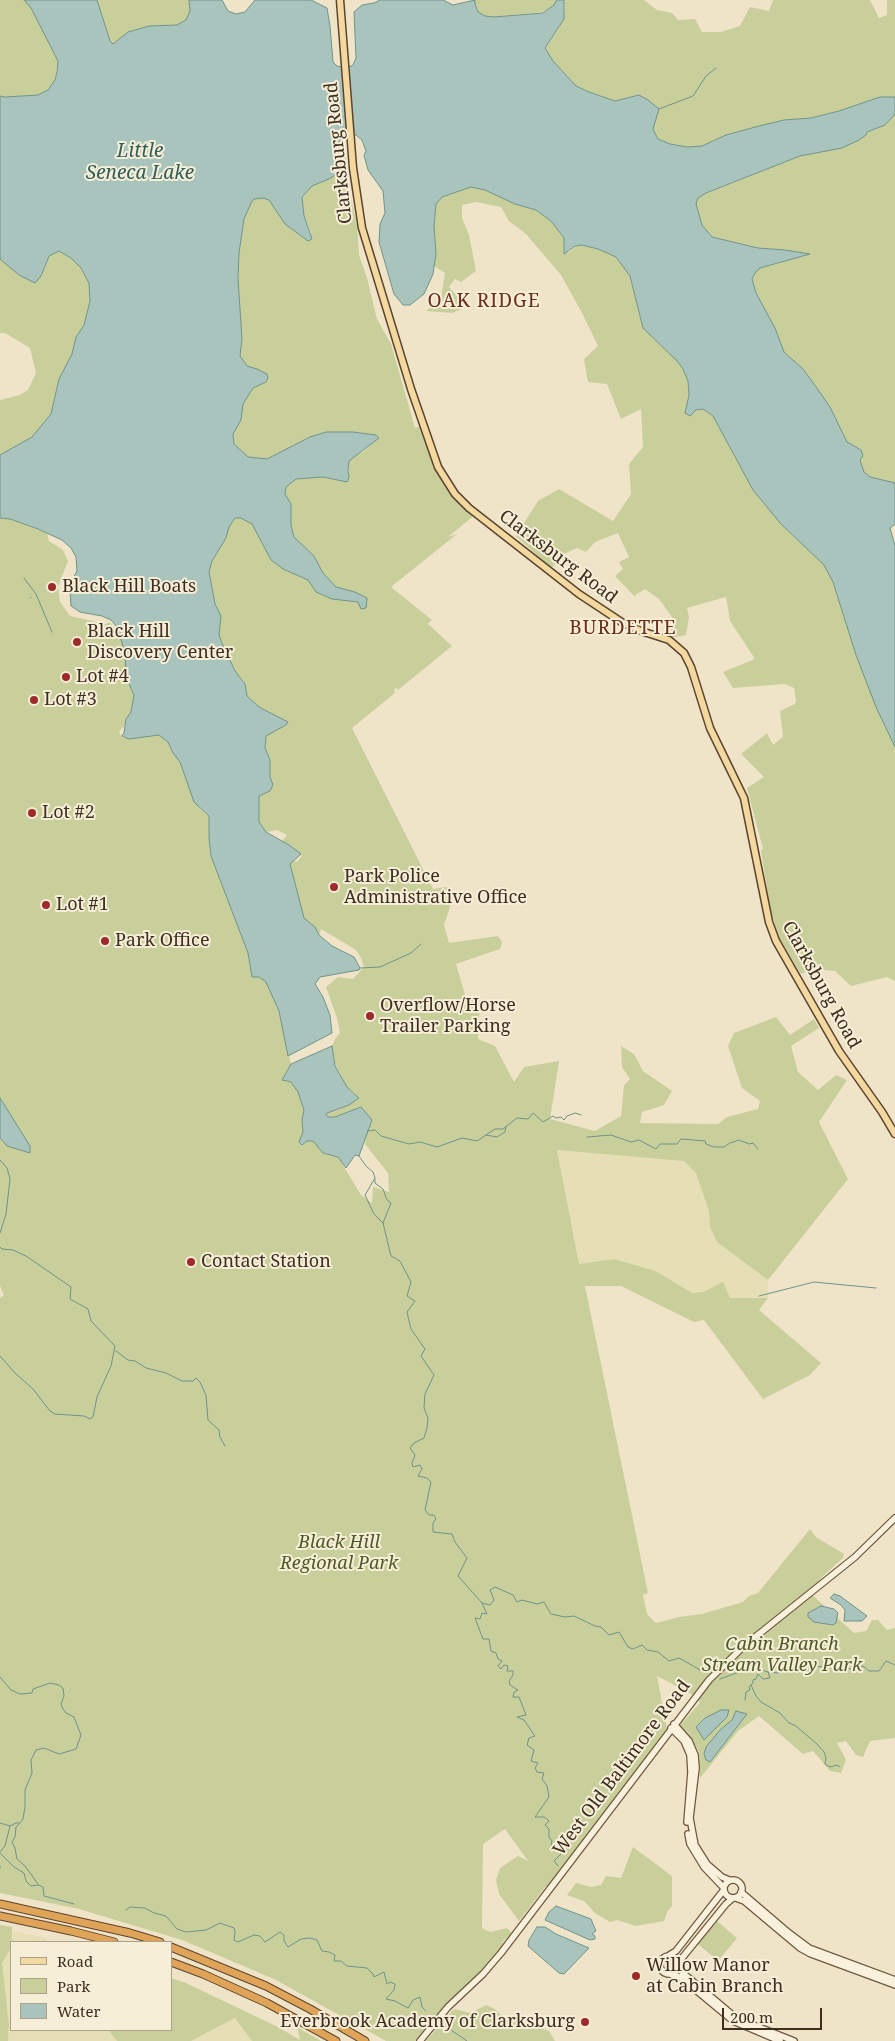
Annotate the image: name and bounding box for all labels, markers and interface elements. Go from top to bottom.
street label: Clarksburg Road [321,81,357,225]
water label: Little Seneca Lake [86,141,194,185]
district label: OAK RIDGE [426,291,542,313]
street label: Clarksburg Road [495,505,621,609]
place label: Black Hill Boats [62,576,196,598]
marker: Black Hill Boats [46,581,58,593]
district label: BURDETTE [568,618,678,640]
place label: Black Hill Discovery Center [87,621,233,664]
marker: Black Hill Discovery Center [71,636,83,648]
place label: Lot #4 [76,666,129,688]
marker: Lot #4 [60,671,72,683]
place label: Lot #3 [44,689,97,711]
marker: Lot #3 [28,694,40,706]
place label: Lot #2 [42,802,95,824]
marker: Lot #2 [26,807,38,819]
place label: Park Police Administrative Office [344,866,527,909]
marker: Park Police Administrative Office [328,881,340,893]
place label: Lot #1 [56,894,109,916]
marker: Lot #1 [40,899,52,911]
street label: Clarksburg Road [777,917,865,1053]
place label: Park Office [115,930,210,952]
marker: Park Office [99,935,111,947]
place label: Overflow/Horse Trailer Parking [380,995,516,1038]
marker: Overflow/Horse Trailer Parking [364,1010,376,1022]
place label: Contact Station [201,1251,331,1273]
marker: Contact Station [185,1256,197,1268]
park label: Black Hill Regional Park [280,1532,398,1575]
park label: Cabin Branch Stream Valley Park [702,1634,862,1676]
street label: West Old Baltimore Road [549,1676,695,1860]
legend [10,1941,172,2031]
text: Road [57,1951,93,1971]
place label: Willow Manor at Cabin Branch [646,1955,783,1998]
marker: Willow Manor at Cabin Branch [630,1970,642,1982]
text: Park [57,1976,90,1996]
scale bar [725,1998,825,2030]
text: Water [57,2001,100,2021]
text: 200 m [730,2007,773,2027]
place label: Everbrook Academy of Clarksburg [280,2011,575,2033]
marker: Everbrook Academy of Clarksburg [579,2016,591,2028]

